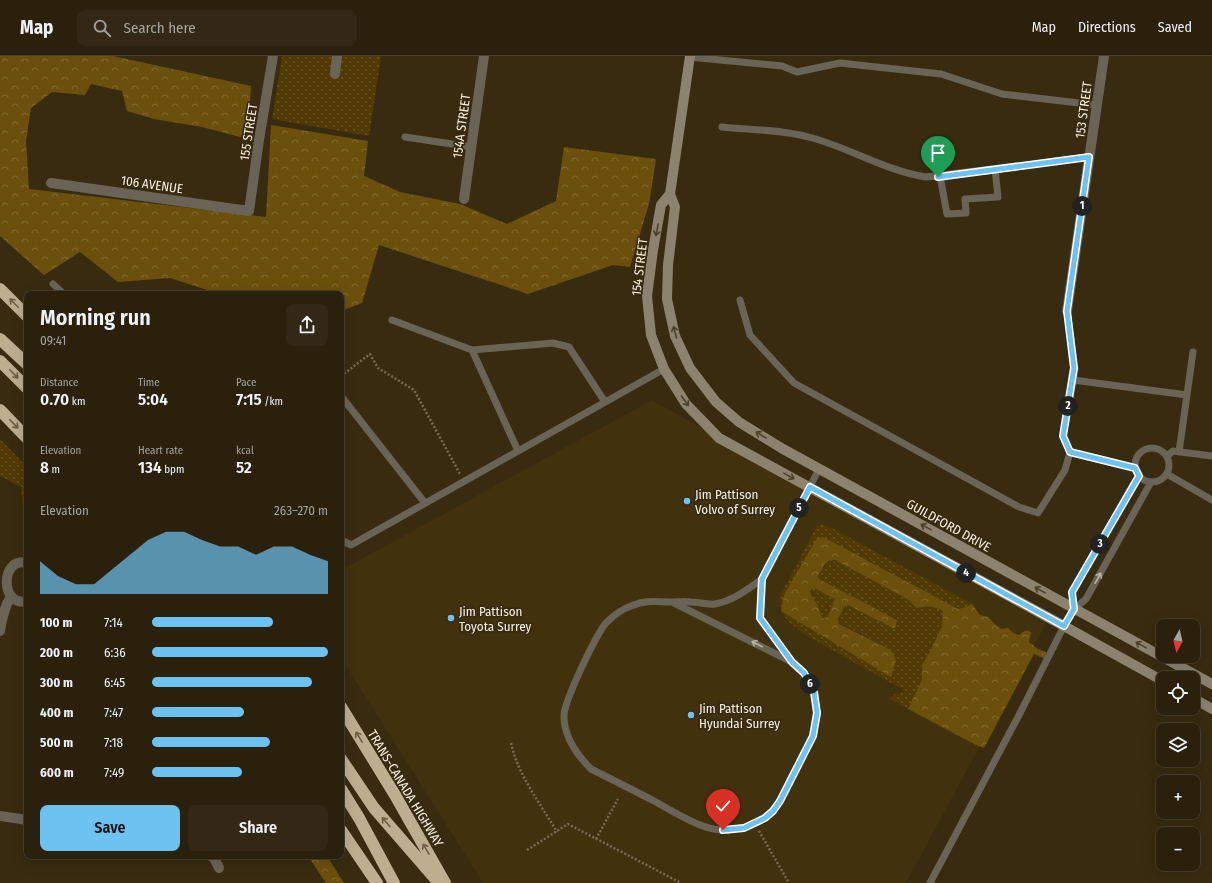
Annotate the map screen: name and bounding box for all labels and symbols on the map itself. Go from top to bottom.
street label: 153 STREET [1072,81,1095,140]
street label: 154A STREET [450,93,473,159]
street label: 155 STREET [237,103,260,162]
pin [921,136,955,177]
street label: 106 AVENUE [120,173,184,196]
pin: 1 [1072,196,1092,216]
one-way arrow [652,223,660,236]
street label: 154 STREET [629,237,650,297]
one-way arrow [9,298,18,308]
one-way arrow [671,326,678,339]
one-way arrow [9,369,19,379]
one-way arrow [681,396,689,407]
pin: 2 [1058,396,1078,416]
one-way arrow [9,419,18,429]
one-way arrow [755,431,767,439]
one-way arrow [783,473,795,480]
place label: Jim Pattison Volvo of Surrey [695,487,775,517]
marker: Jim Pattison Volvo of Surrey [682,496,692,506]
street label: GUILDFORD DRIVE [904,496,993,555]
pin: 5 [789,498,809,518]
one-way arrow [920,523,932,531]
pin: 3 [1090,534,1110,554]
pin: 4 [956,563,976,583]
one-way arrow [1094,572,1102,584]
one-way arrow [1034,585,1046,593]
place label: Jim Pattison Toyota Surrey [459,604,532,634]
marker: Jim Pattison Toyota Surrey [446,613,456,623]
north arrow [1156,619,1200,663]
one-way arrow [751,640,763,647]
one-way arrow [1135,641,1147,649]
pin: 6 [800,674,820,694]
place label: Jim Pattison Hyundai Surrey [699,701,780,731]
marker: Jim Pattison Hyundai Surrey [686,710,696,720]
street label: TRANS-CANADA HIGHWAY [365,727,447,850]
one-way arrow [355,731,363,743]
pin [706,789,740,830]
one-way arrow [381,817,390,827]
one-way arrow [421,843,429,855]

